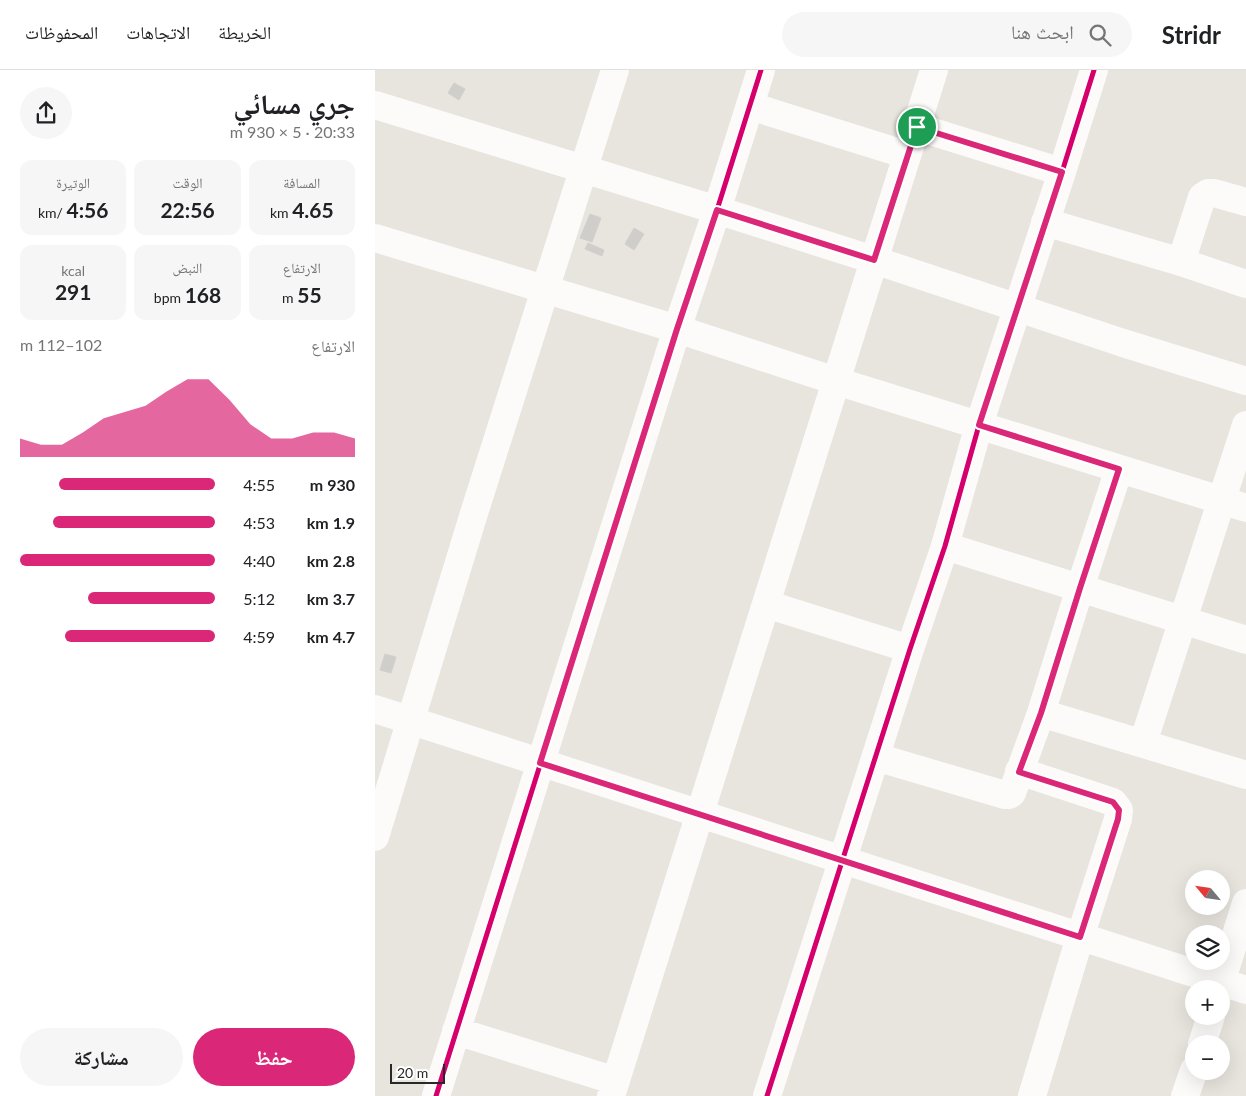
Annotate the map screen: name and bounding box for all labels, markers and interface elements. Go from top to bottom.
search box [782,12,1132,57]
text: ابحث هنا [1011,20,1074,43]
text: Stridr [1162,20,1221,49]
text: المحفوظات [25,21,98,43]
text: الاتجاهات [126,21,190,43]
text: الخريطة [218,21,271,43]
icon: search [1086,21,1114,49]
text: جري مسائي [233,86,355,120]
button: share [20,87,72,139]
pin [896,106,938,148]
icon: arrive [903,113,931,141]
text: 20:33 · 5 × 930 m [230,122,355,141]
text: الوتيرة [56,174,90,191]
text: الوقت [172,174,203,191]
text: المسافة [283,174,320,191]
text: 4:56 [66,197,108,222]
text: 22:56 [160,197,215,222]
text: 4.65 [292,197,334,222]
text: /km [38,204,66,221]
text: km [270,204,292,221]
text: النبض [173,259,202,276]
text: الارتفاع [283,259,321,276]
text: kcal [61,262,85,279]
text: 291 [55,279,91,304]
text: 168 [185,282,221,307]
text: 55 [297,282,322,307]
text: bpm [154,289,185,306]
text: m [282,289,297,306]
text: 102–112 m [20,335,102,354]
text: الارتفاع [311,336,355,355]
text: 4:55 [243,475,275,494]
text: 930 m [310,475,355,494]
text: 4:53 [243,513,275,532]
text: 1.9 km [307,513,355,532]
text: 4:40 [243,551,275,570]
text: 2.8 km [307,551,355,570]
text: 5:12 [243,589,275,608]
text: 3.7 km [307,589,355,608]
text: 4:59 [243,627,275,646]
text: 4.7 km [307,627,355,646]
north arrow [1185,870,1230,915]
map controls [1185,870,1230,1080]
button: layers [1185,925,1230,970]
button: + [1185,980,1230,1025]
button: مشاركة [20,1028,183,1086]
button: حفظ [193,1028,355,1086]
button: − [1185,1035,1230,1080]
scale bar [390,1061,445,1084]
text: 20 m [397,1064,428,1081]

